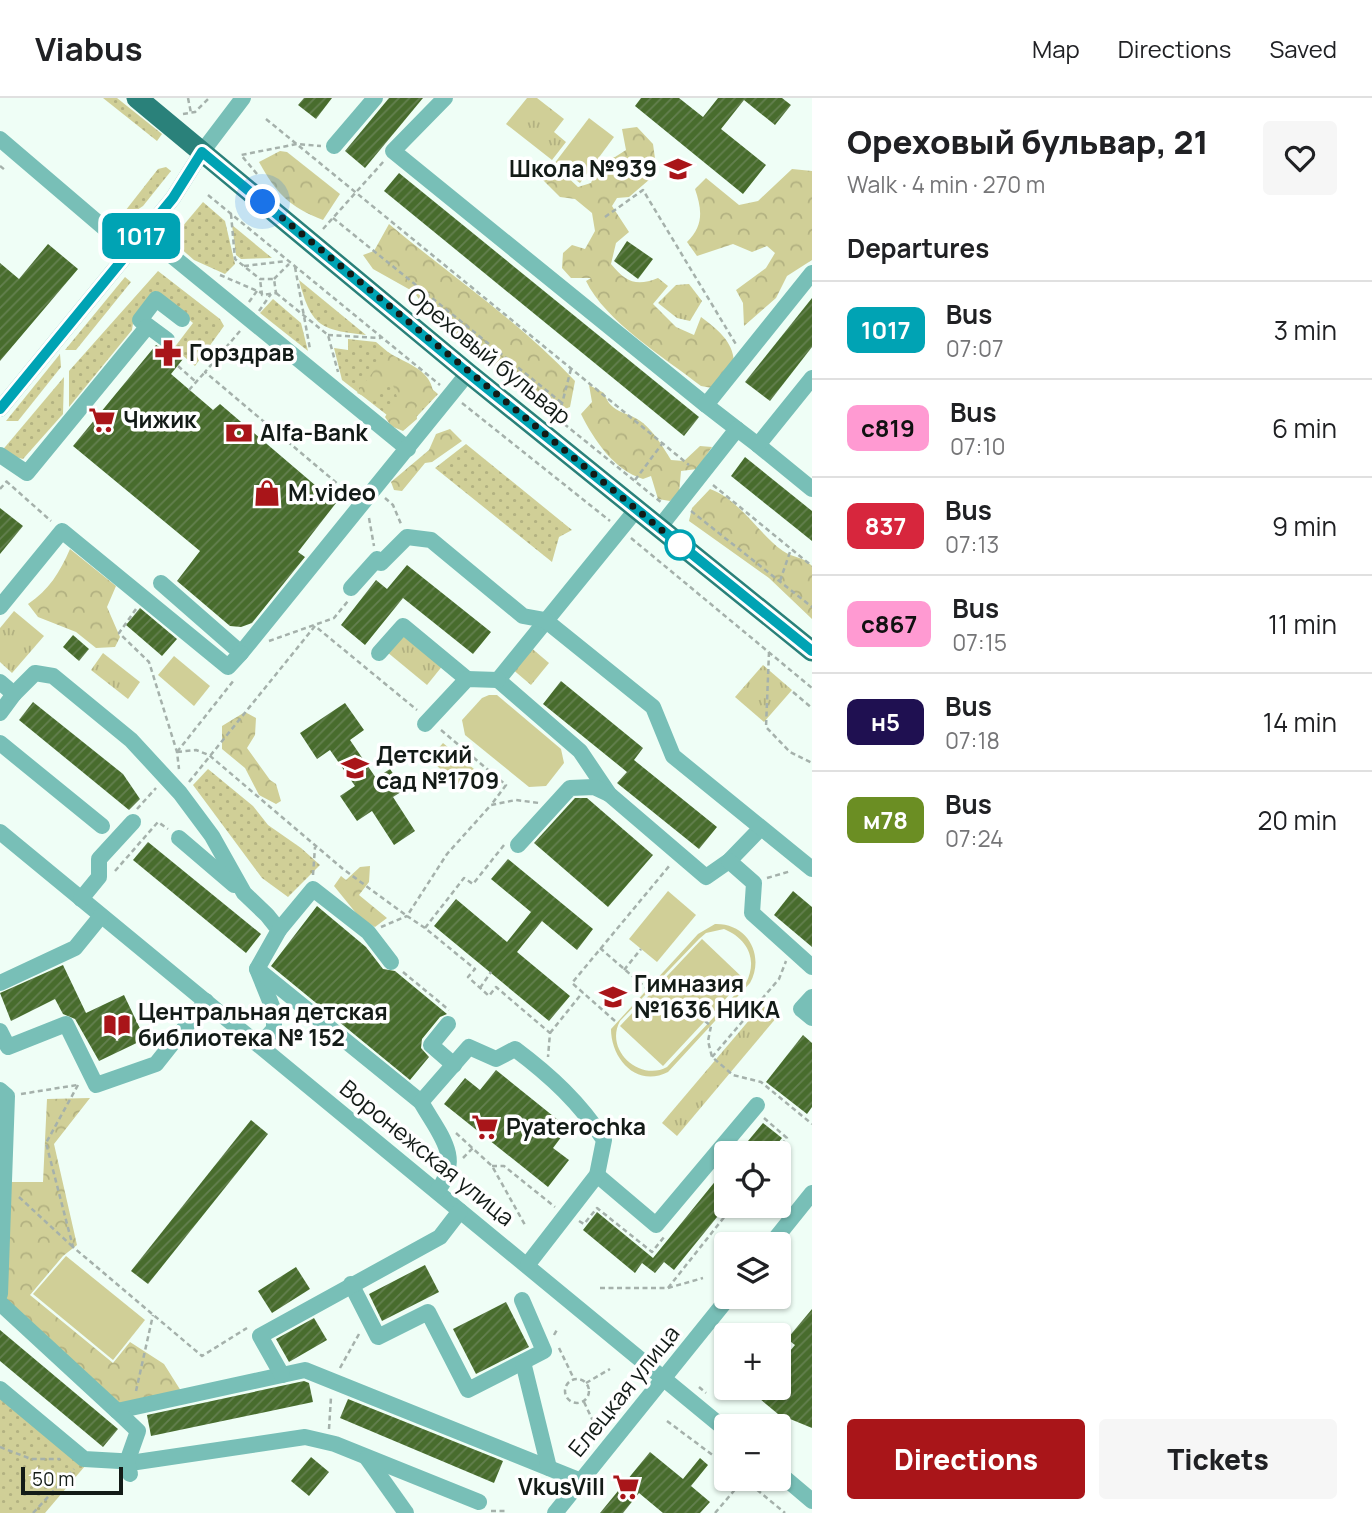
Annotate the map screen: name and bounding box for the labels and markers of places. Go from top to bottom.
place label: Школа №939 [509,152,657,184]
school or university icon: Школа №939 [663,154,693,184]
place label: Горздрав [189,336,295,368]
pharmacy icon: Горздрав [153,338,183,368]
place label: Чижик [123,403,197,435]
supermarket icon: Чижик [87,405,117,435]
place label: Alfa-Bank [260,416,368,448]
bank icon: Alfa-Bank [224,418,254,448]
place label: M.video [288,476,376,508]
shop icon: M.video [252,478,282,508]
unlabelled marker [665,530,695,560]
place label: Детский сад №1709 [376,738,499,796]
school or university icon: Детский сад №1709 [340,753,370,783]
place label: Гимназия №1636 НИКА [634,967,780,1025]
school or university icon: Гимназия №1636 НИКА [598,982,628,1012]
place label: Центральная детская библиотека № 152 [138,995,388,1053]
library icon: Центральная детская библиотека № 152 [102,1010,132,1040]
place label: Pyaterochka [506,1110,646,1142]
supermarket icon: Pyaterochka [470,1112,500,1142]
place label: VkusVill [518,1470,605,1502]
supermarket icon: VkusVill [611,1472,641,1502]

